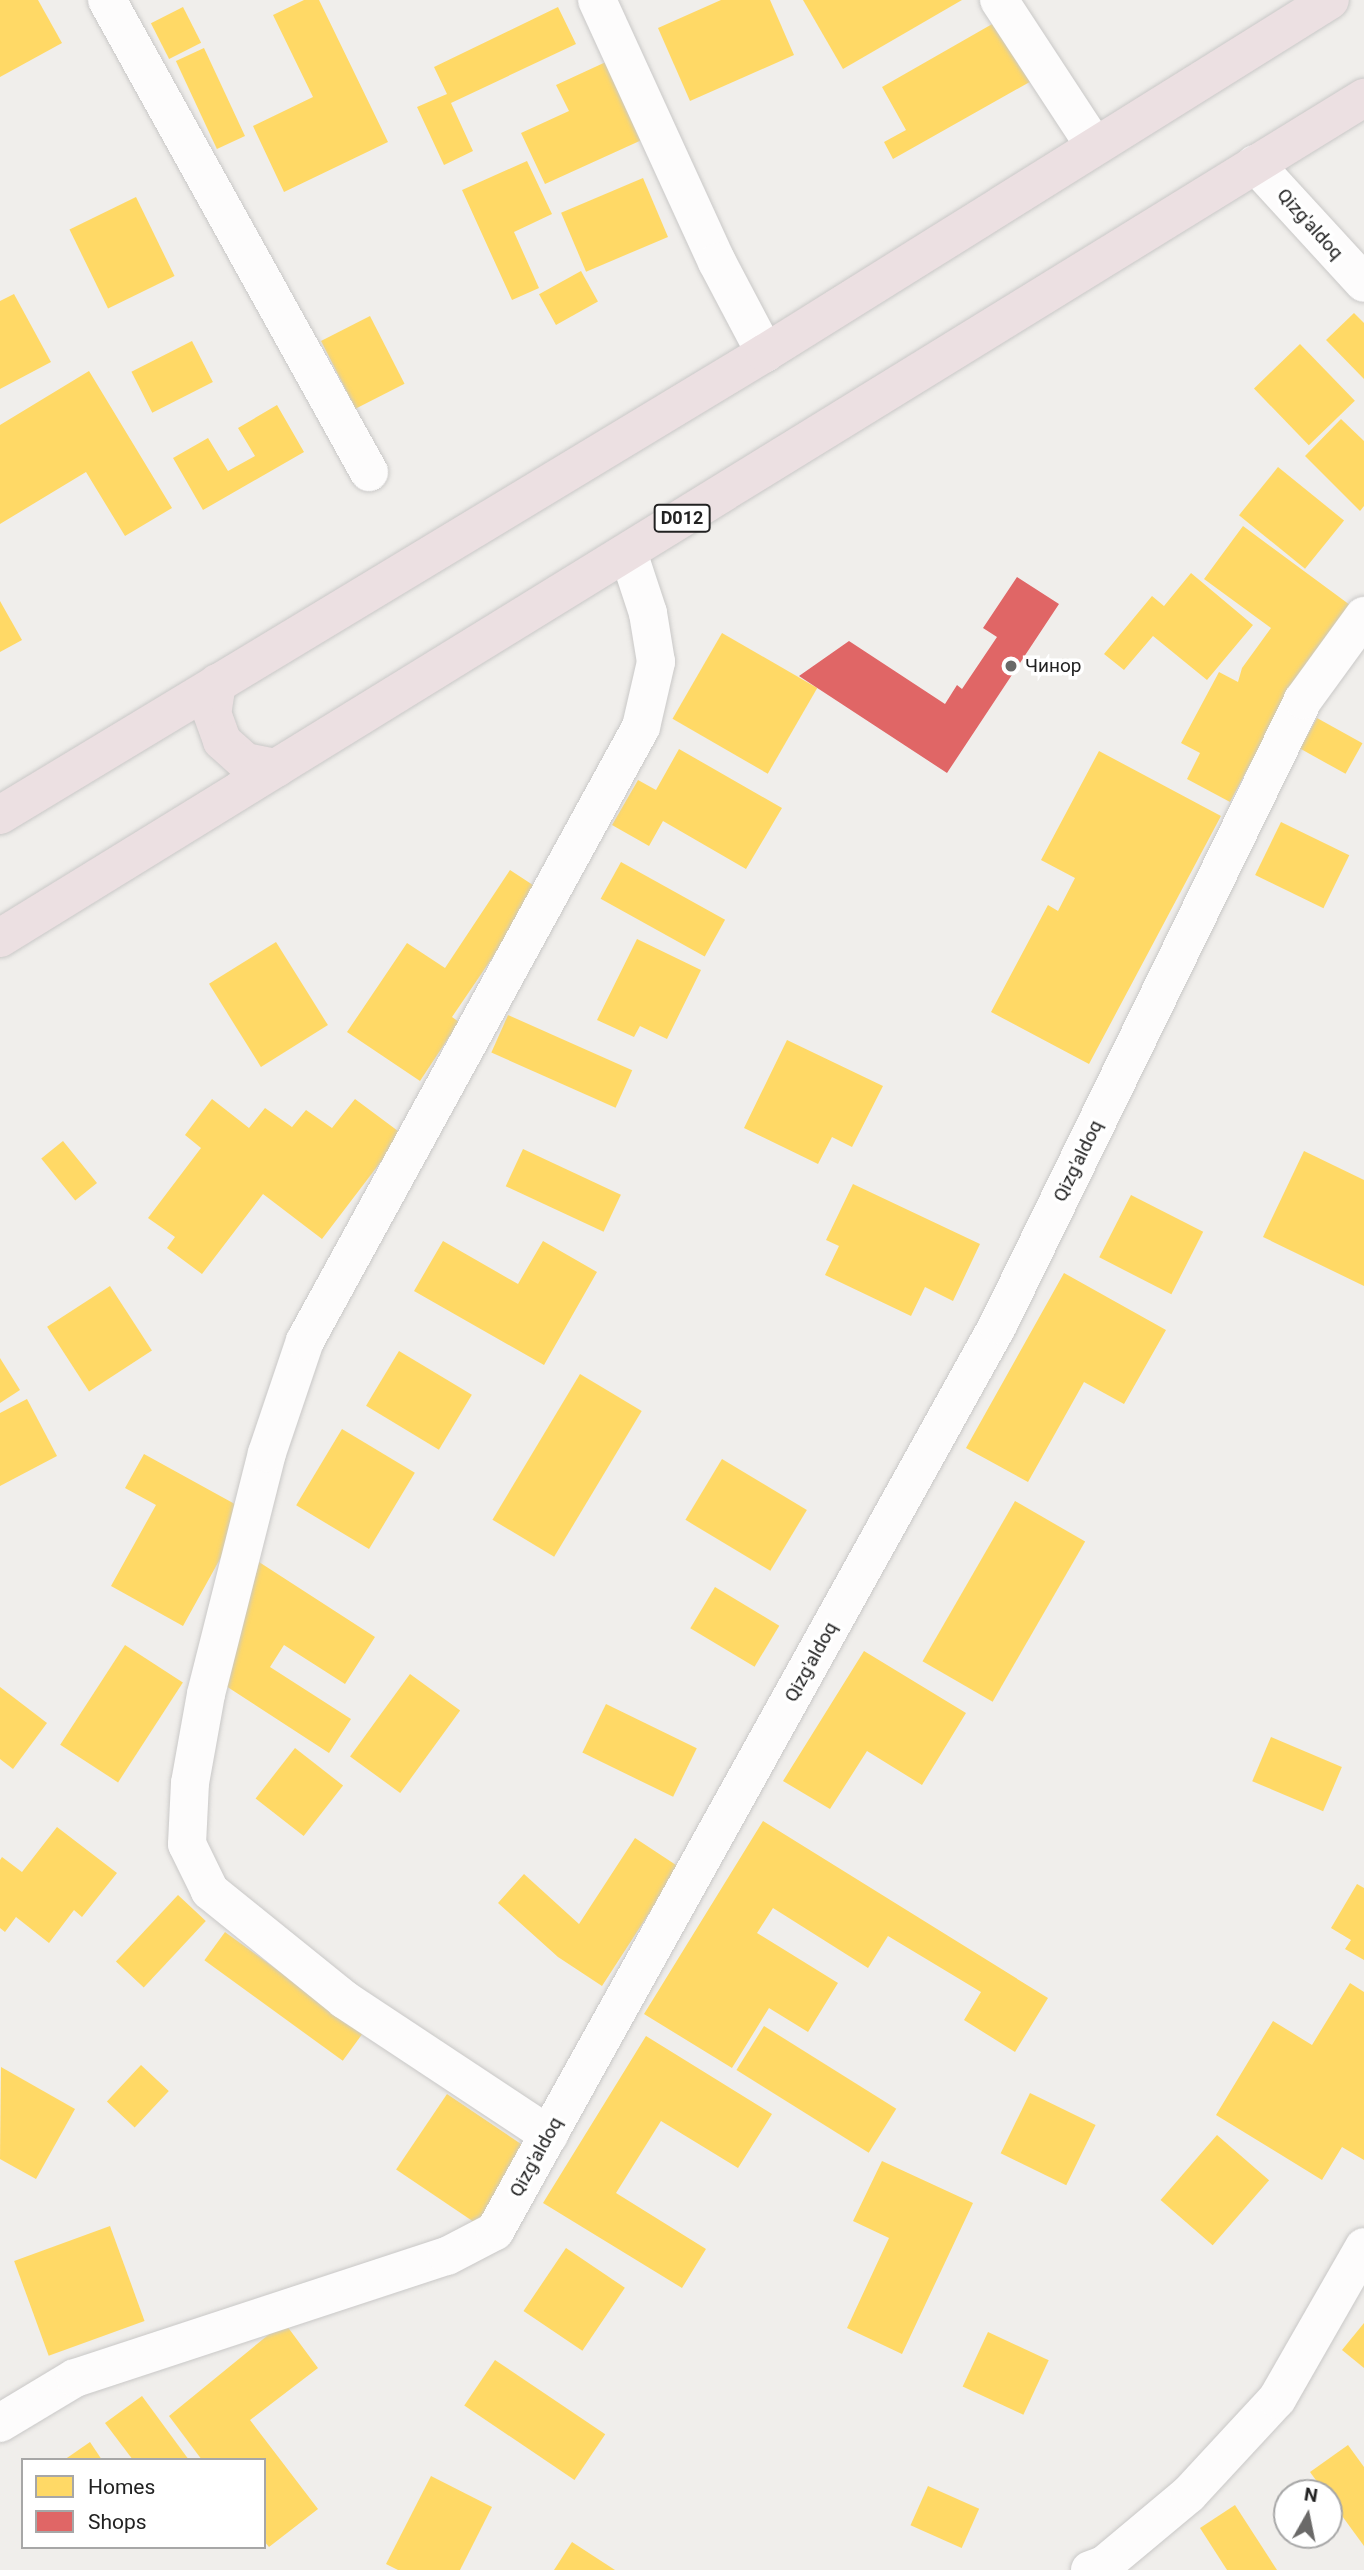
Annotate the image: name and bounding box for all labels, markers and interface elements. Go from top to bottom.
street label: Qizg'aldoq [1272,184,1348,264]
road number: D012 [652,504,712,532]
place label: Чинор [1025,655,1081,677]
marker: Чинор [1003,658,1019,674]
street label: Qizg'aldoq [1049,1117,1107,1205]
street label: Qizg'aldoq [780,1618,842,1706]
street label: Qizg'aldoq [505,2113,567,2201]
legend [21,2458,266,2549]
text: Homes [88,2475,155,2499]
north arrow [1273,2479,1343,2549]
text: N [1303,2482,1319,2507]
text: Shops [88,2510,147,2534]

